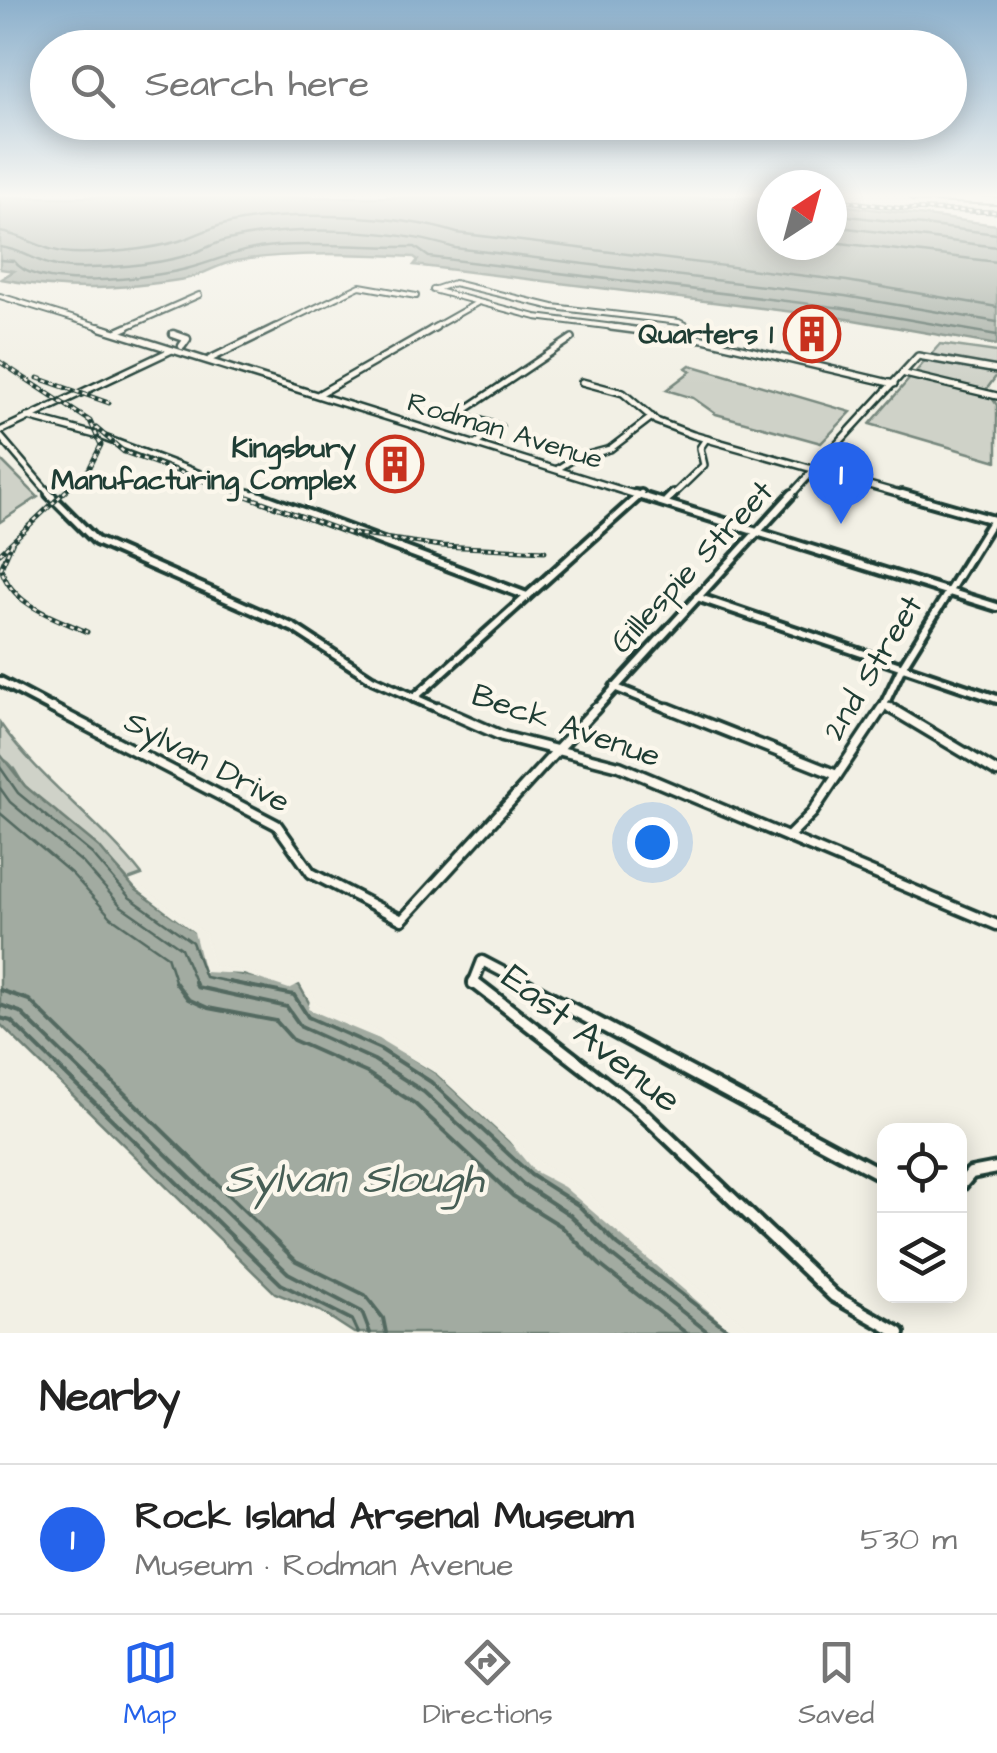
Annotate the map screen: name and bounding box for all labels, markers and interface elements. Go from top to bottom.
search box [30,30,967,140]
icon: search [65,58,120,113]
text: Search here [145,59,369,111]
north arrow [757,170,847,260]
building icon: Quarters 1 [782,304,842,364]
place label: Quarters 1 [638,315,773,354]
street label: Rodman Avenue [403,383,607,479]
place label: Kingsbury Manufacturing Complex [51,429,357,502]
building icon: Kingsbury Manufacturing Complex [365,434,425,494]
pin: 1 [808,442,874,524]
street label: Gillespie Street [600,470,784,664]
street label: 2nd Street [812,587,934,749]
street label: Beck Avenue [466,673,666,779]
street label: Sylvan Drive [116,699,298,825]
your location [627,817,678,868]
street label: East Avenue [490,952,692,1126]
map controls [877,1123,967,1303]
button: locate [877,1123,967,1213]
water label: Sylvan Slough [225,1151,486,1210]
button: layers [877,1213,967,1303]
text: Nearby [40,1369,180,1427]
text: Rock Island Arsenal Museum [135,1491,634,1543]
text: 1 [70,1517,75,1562]
text: 530 m [860,1517,957,1562]
text: Museum · Rodman Avenue [135,1543,514,1588]
tab: Map [123,1635,178,1734]
tab: Directions [423,1635,553,1734]
tab: Saved [798,1635,874,1734]

